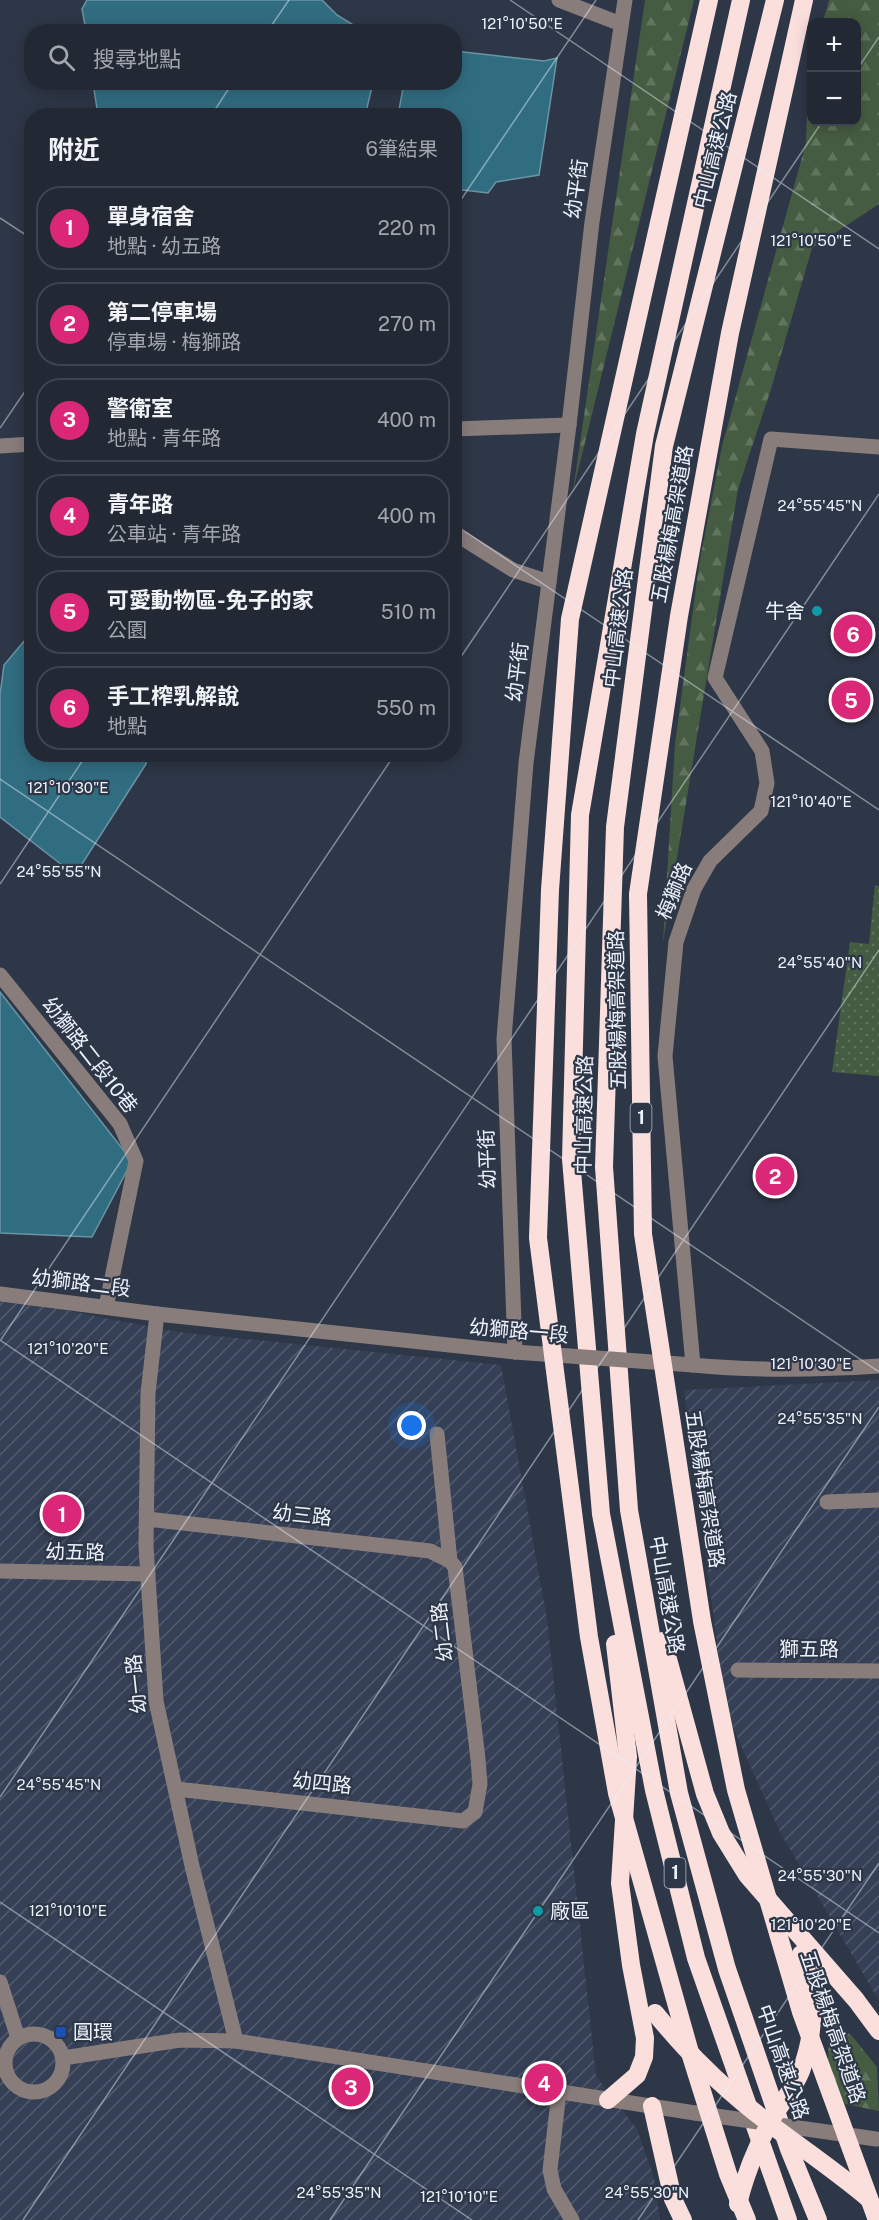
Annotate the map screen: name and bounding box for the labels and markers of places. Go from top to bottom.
place label: 牛舍 [765,599,805,623]
marker: 牛舍 [810,604,824,618]
pin: 6 [834,612,872,656]
pin: 5 [832,678,870,722]
pin: 2 [756,1154,794,1198]
pin: 1 [42,1492,82,1537]
place label: 廠區 [550,1899,590,1923]
marker: 廠區 [531,1904,545,1918]
place label: 圓環 [73,2020,113,2044]
marker: 圓環 [54,2025,68,2039]
pin: 4 [524,2060,564,2106]
pin: 3 [332,2064,370,2110]

